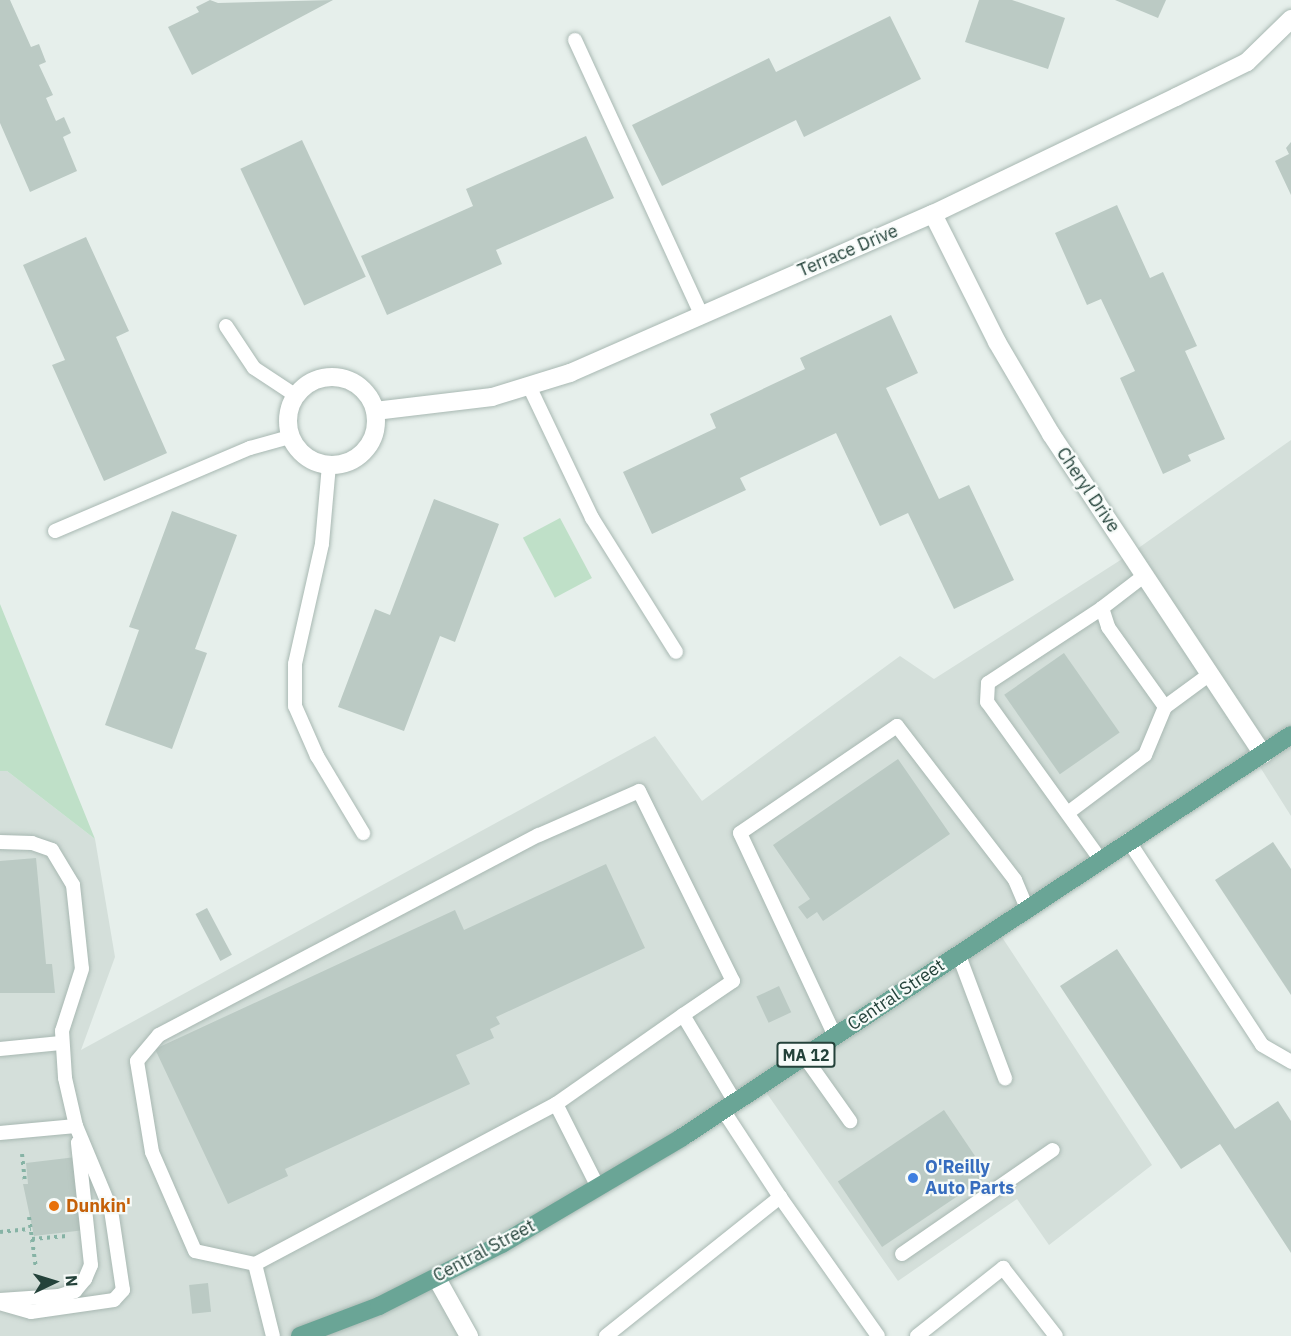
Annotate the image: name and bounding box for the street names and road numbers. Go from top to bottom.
street label: Terrace Drive [795,220,901,282]
street label: Cheryl Drive [1052,443,1124,537]
street label: Central Street [843,955,949,1035]
road number: MA 12 [776,1042,836,1068]
street label: Central Street [429,1215,539,1287]

